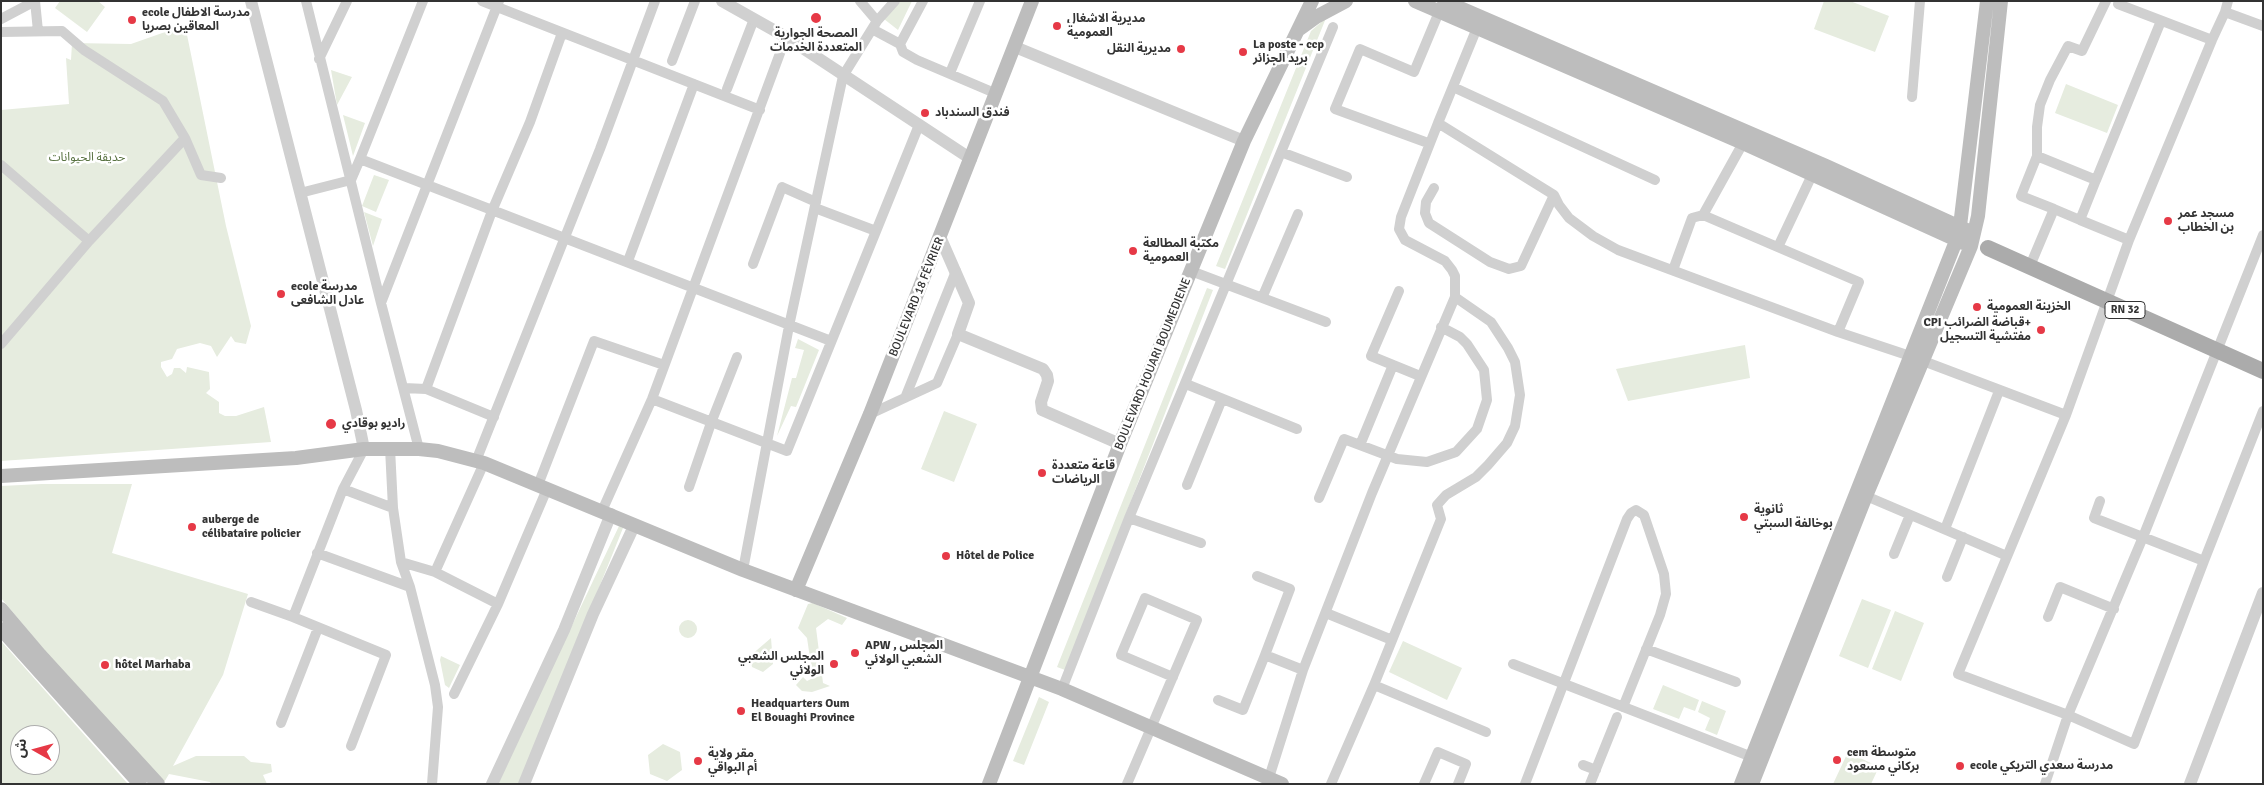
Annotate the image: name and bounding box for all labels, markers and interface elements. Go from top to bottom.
place label: ecole مدرسة الاطفال المعاقين بصريا [142,6,250,34]
marker: المصحة الجوارية المتعددة الخدمات [809,11,823,25]
place label: مديرية الاشغال العمومية [1067,12,1145,40]
marker: ecole مدرسة الاطفال المعاقين بصريا [126,14,138,26]
marker: مديرية الاشغال العمومية [1051,20,1063,32]
place label: المصحة الجوارية المتعددة الخدمات [770,27,862,55]
place label: La poste - ccp بريد الجزائر [1253,38,1324,66]
place label: مديرية النقل [1107,42,1171,56]
marker: مديرية النقل [1175,43,1187,55]
marker: La poste - ccp بريد الجزائر [1237,46,1249,58]
place label: فندق السندباد [935,106,1009,120]
marker: فندق السندباد [919,107,931,119]
park label: حديقة الحيوانات [49,151,125,165]
place label: مسجد عمر بن الخطاب [2178,207,2234,235]
marker: مسجد عمر بن الخطاب [2162,215,2174,227]
street label: BOULEVARD 18 FÉVRIER [886,235,948,359]
place label: مكتبة المطالعة العمومية [1143,237,1219,265]
marker: مكتبة المطالعة العمومية [1127,245,1139,257]
street label: BOULEVARD HOUARI BOUMEDIENE [1112,276,1194,452]
place label: ecole مدرسة عادل الشافعى [291,280,364,308]
marker: ecole مدرسة عادل الشافعى [275,288,287,300]
place label: الخزينة العمومية [1987,300,2071,314]
marker: الخزينة العمومية [1971,301,1983,313]
road number: RN 32 [2105,302,2145,318]
place label: CPI قباضة الضرائب+ مفتشية التسجيل [1923,316,2031,344]
marker: CPI قباضة الضرائب+ مفتشية التسجيل [2035,324,2047,336]
marker: راديو بوقادي [324,417,338,431]
place label: راديو بوقادي [342,417,405,431]
place label: قاعة متعددة الرياضات [1052,459,1115,487]
marker: قاعة متعددة الرياضات [1036,467,1048,479]
place label: ثانوية بوخالفة السبتي [1754,503,1833,531]
marker: ثانوية بوخالفة السبتي [1738,511,1750,523]
place label: auberge de célibataire policier [202,513,301,541]
marker: auberge de célibataire policier [186,521,198,533]
place label: Hôtel de Police [956,549,1034,563]
marker: Hôtel de Police [940,550,952,562]
place label: APW , المجلس الشعبي الولائي [865,639,943,667]
marker: APW , المجلس الشعبي الولائي [849,647,861,659]
place label: المجلس الشعبي الولائي [738,650,824,678]
place label: hôtel Marhaba [115,658,191,672]
marker: المجلس الشعبي الولائي [828,658,840,670]
marker: hôtel Marhaba [99,659,111,671]
place label: Headquarters Oum El Bouaghi Province [751,697,855,725]
marker: Headquarters Oum El Bouaghi Province [735,705,747,717]
north arrow [10,725,60,775]
text: ش [11,738,30,759]
place label: cem متوسطة بركاني مسعود [1847,746,1919,774]
place label: مقر ولاية أم البواقي [708,747,757,775]
marker: cem متوسطة بركاني مسعود [1831,754,1843,766]
marker: مقر ولاية أم البواقي [692,755,704,767]
place label: ecole مدرسة سعدي التريكي [1970,759,2113,773]
marker: ecole مدرسة سعدي التريكي [1954,760,1966,772]

